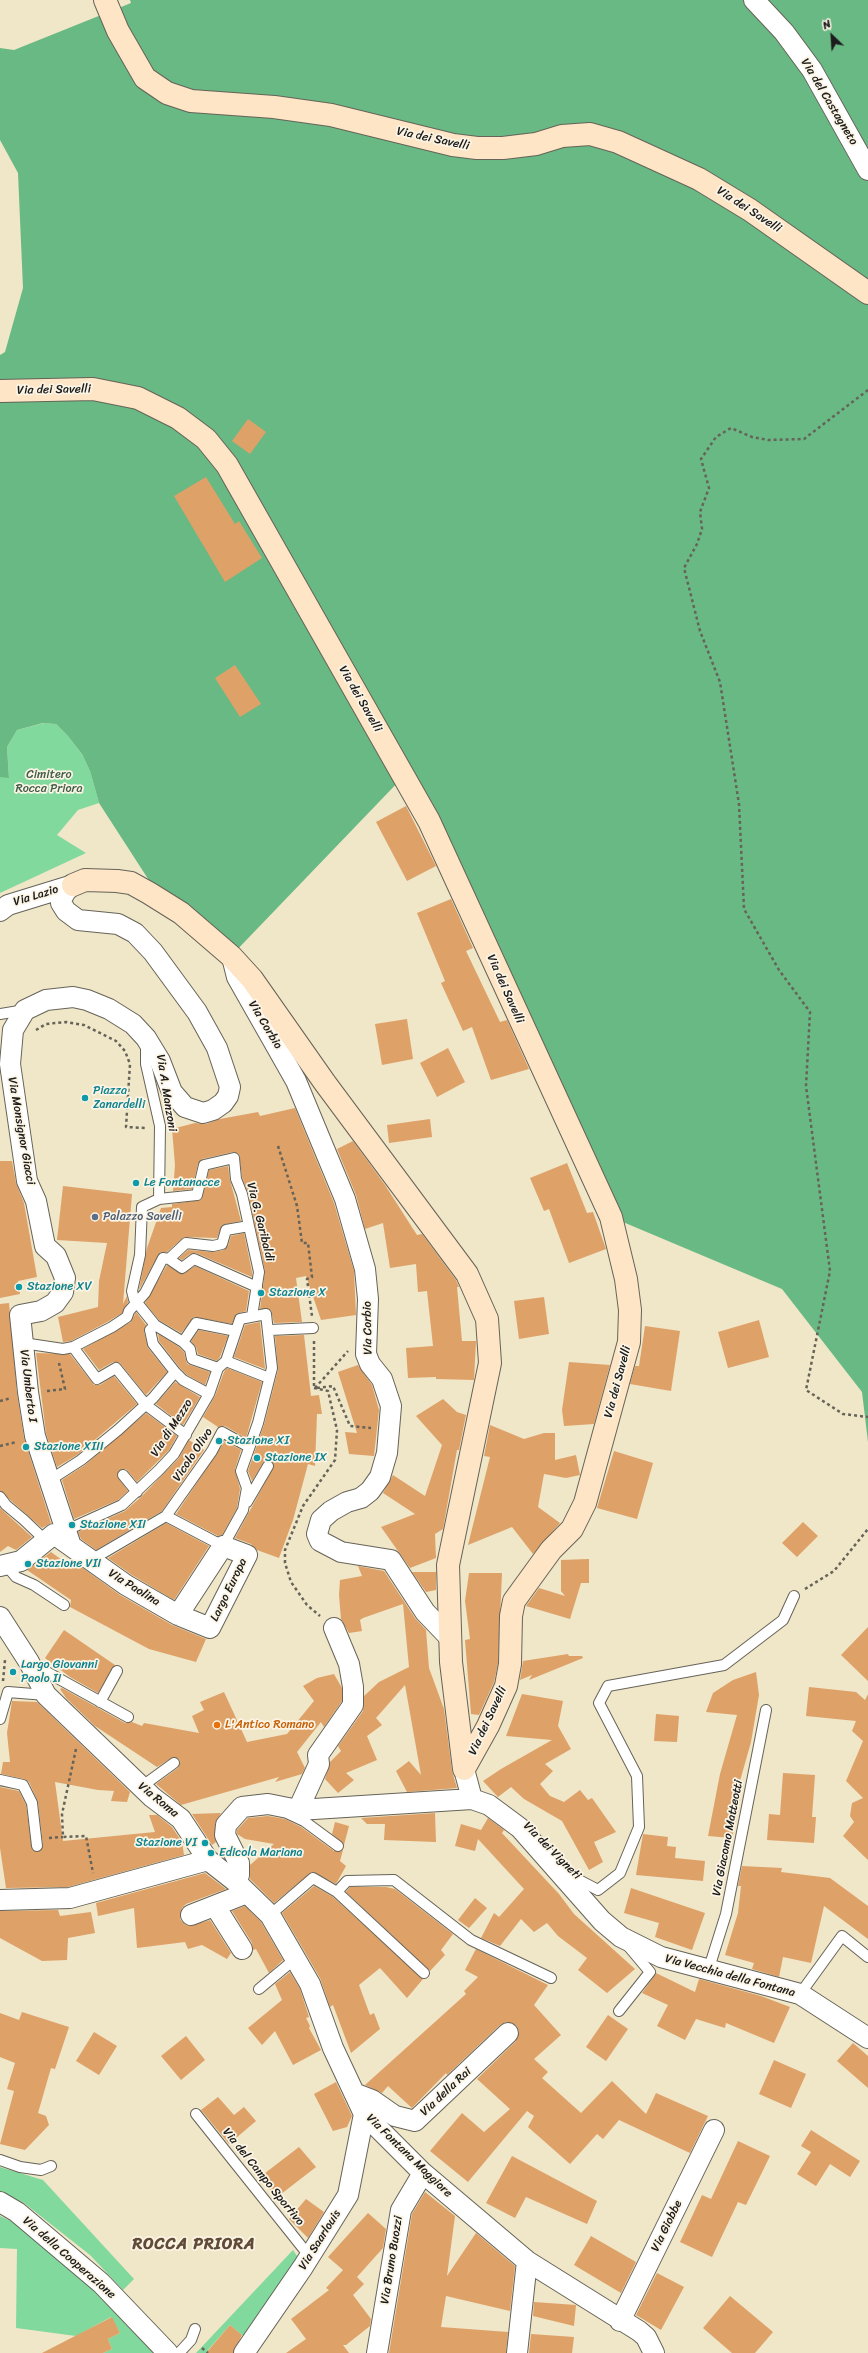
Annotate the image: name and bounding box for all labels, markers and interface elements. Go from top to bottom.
text: N [819,14,834,35]
north arrow [812,16,852,56]
street label: Via del Castagneto [797,56,861,148]
street label: Via dei Savelli [395,124,471,154]
street label: Via dei Savelli [714,184,784,236]
street label: Via dei Savelli [17,382,91,398]
street label: Via dei Savelli [335,663,385,735]
park label: Cimitero Rocca Priora [15,768,83,796]
street label: Via Lazio [12,882,60,910]
street label: Via dei Savelli [483,952,527,1026]
street label: Via Corbio [245,998,285,1052]
street label: Via A. Manzoni [153,1053,179,1133]
street label: Via Monsignor Giacci [4,1076,38,1186]
place label: Piazza Zanardelli [93,1084,145,1112]
marker: Piazza Zanardelli [80,1093,90,1103]
place label: Le Fontanacce [144,1176,220,1190]
marker: Le Fontanacce [131,1178,141,1188]
street label: Via G. Garibaldi [243,1181,277,1263]
place label: Palazzo Savelli [103,1210,182,1224]
marker: Palazzo Savelli [90,1212,100,1222]
place label: Stazione XV [27,1280,92,1294]
marker: Stazione XV [14,1282,24,1292]
place label: Stazione X [269,1286,326,1300]
marker: Stazione X [256,1288,266,1298]
street label: Via Corbio [360,1301,376,1355]
street label: Via dei Savelli [601,1344,635,1420]
street label: Via Umberto I [16,1349,40,1423]
street label: Via di Mezzo [148,1396,196,1460]
street label: Vicolo Olivo [170,1426,216,1484]
place label: Stazione XI [227,1434,289,1448]
marker: Stazione XI [214,1436,224,1446]
place label: Stazione XIII [34,1440,104,1454]
marker: Stazione XIII [21,1442,31,1452]
place label: Stazione IX [265,1451,327,1465]
marker: Stazione IX [252,1453,262,1463]
place label: Stazione XII [80,1518,146,1532]
marker: Stazione XII [67,1520,77,1530]
street label: Largo Europa [208,1556,250,1624]
place label: Stazione VII [36,1557,101,1571]
marker: Stazione VII [23,1559,33,1569]
street label: Via Paolina [106,1566,162,1610]
place label: Largo Giovanni Paolo II [21,1658,98,1686]
marker: Largo Giovanni Paolo II [8,1667,18,1677]
street label: Via dei Savelli [466,1684,510,1758]
place label: L'Antico Romano [225,1718,314,1732]
marker: L'Antico Romano [212,1720,222,1730]
street label: Via Roma [135,1779,181,1821]
street label: Via Giacomo Matteotti [710,1779,746,1897]
street label: Via dei Vigneti [520,1819,584,1883]
place label: Stazione VI [136,1836,197,1850]
marker: Stazione VI [200,1838,210,1848]
place label: Edicola Mariana [219,1846,303,1860]
marker: Edicola Mariana [206,1848,216,1858]
street label: Via Vecchia della Fontana [663,1952,797,2000]
street label: Via della Rai [417,2065,475,2119]
street label: Via Fontana Maggiore [363,2111,455,2201]
street label: Via del Campo Sportivo [219,2125,307,2229]
street label: Via Giobbe [648,2198,686,2254]
street label: Via Saarlouis [296,2207,344,2273]
street label: Via della Cooperazione [20,2214,118,2302]
street label: Via Bruno Buozzi [378,2215,406,2305]
district label: ROCCA PRIORA [133,2235,255,2255]

